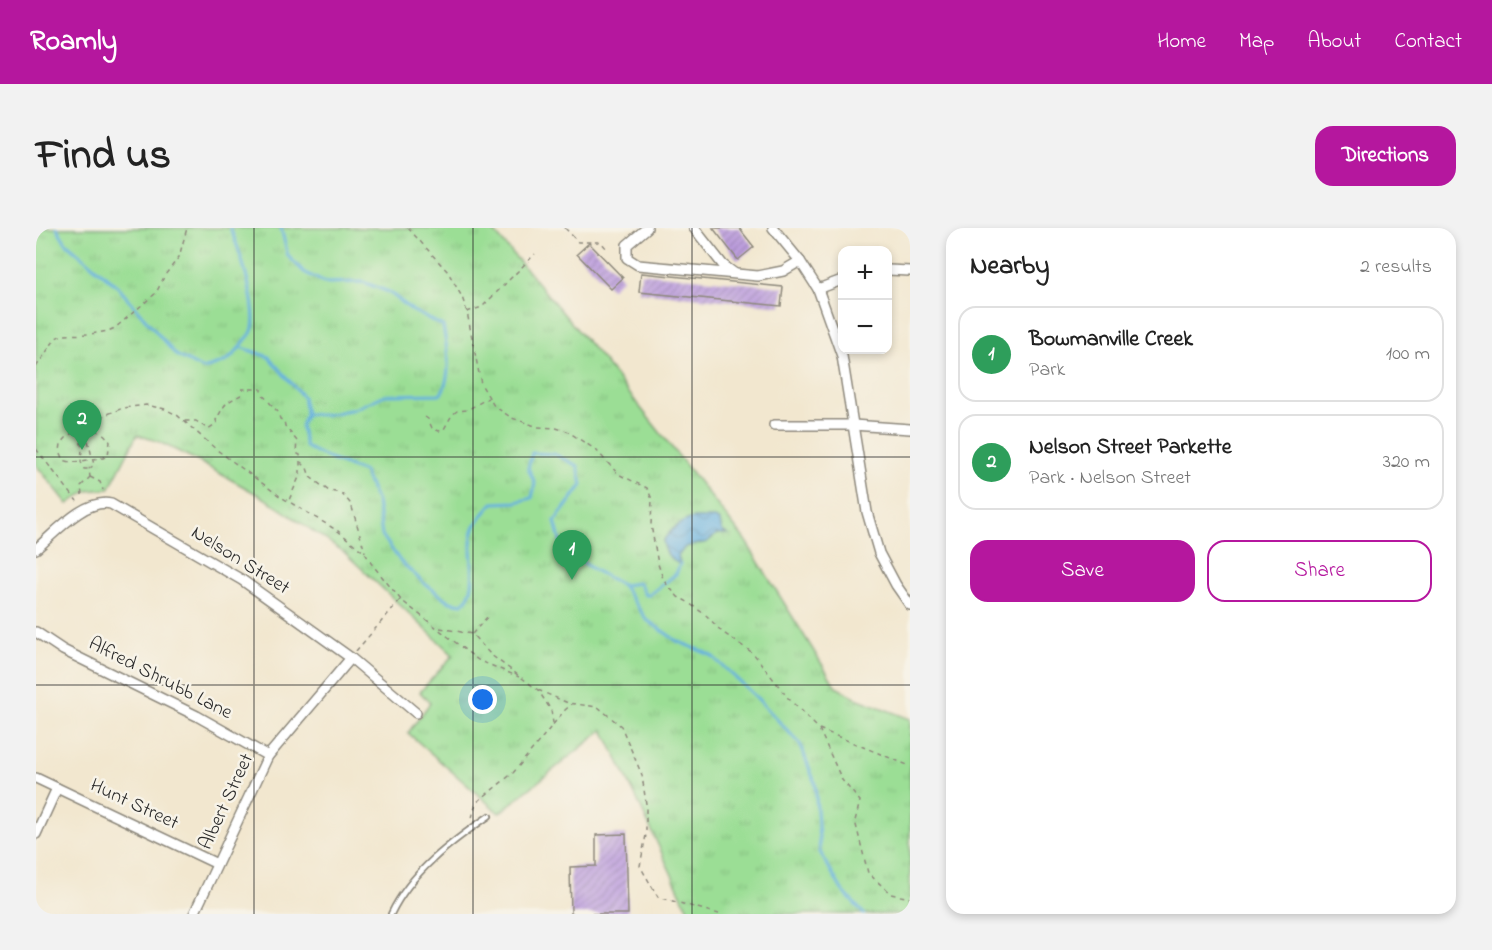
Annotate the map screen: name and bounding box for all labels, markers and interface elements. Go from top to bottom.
text: Roamly [30,22,117,63]
text: Home [1157,27,1206,57]
text: Map [1239,27,1274,57]
text: About [1307,27,1361,57]
text: Contact [1394,27,1462,57]
text: Find us [36,126,171,187]
button: Directions [1315,126,1456,186]
map controls [838,246,892,354]
button: + [838,246,892,300]
text: Nearby [970,248,1049,286]
text: 2 results [1360,253,1432,282]
button: − [838,300,892,354]
text: Bowmanville Creek [1029,324,1193,356]
text: 1 [988,340,995,369]
text: 100 m [1386,340,1430,369]
text: Park [1029,356,1065,385]
pin: 2 [62,400,102,450]
text: Nelson Street Parkette [1029,432,1232,464]
text: 2 [987,448,996,477]
text: 320 m [1383,448,1430,477]
text: Park · Nelson Street [1029,464,1191,493]
street label: Nelson Street [185,519,295,603]
pin: 1 [552,530,592,580]
button: Save [970,540,1195,602]
button: Share [1207,540,1432,602]
street label: Alfred Shrubb Lane [83,630,237,728]
your location [468,685,497,714]
street label: Albert Street [192,749,262,855]
street label: Hunt Street [85,772,183,838]

